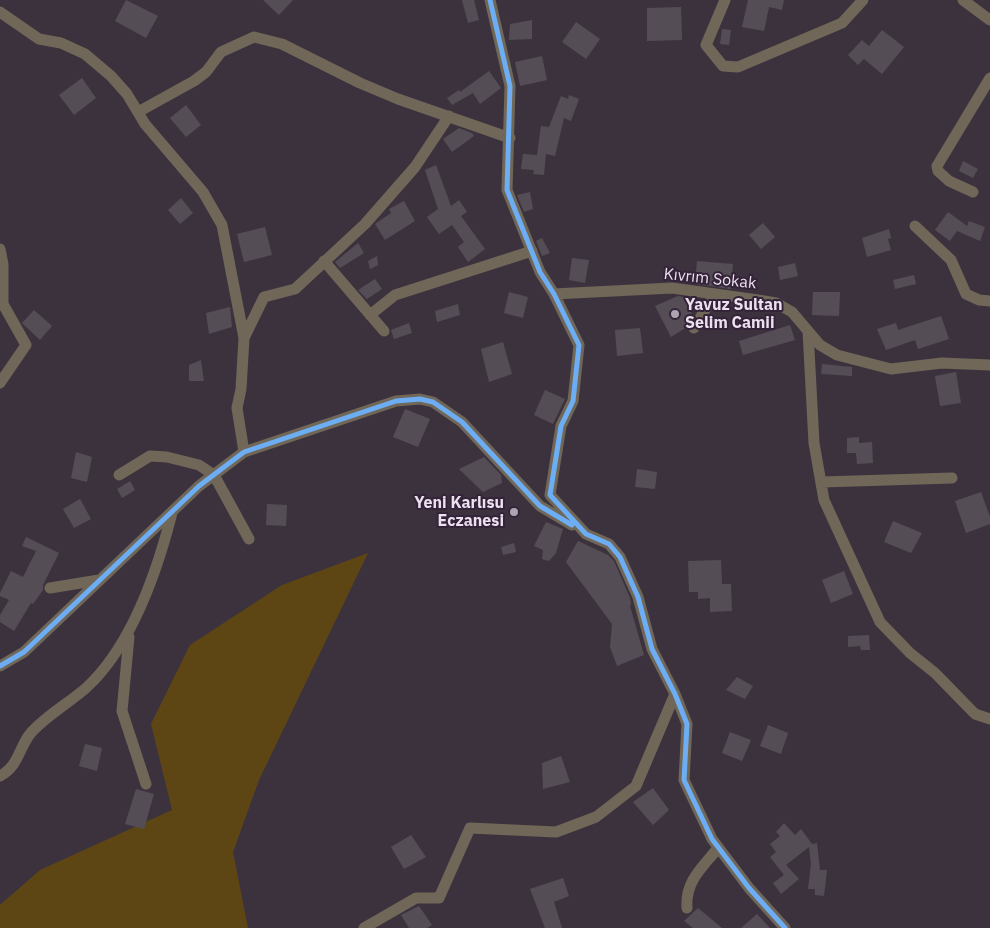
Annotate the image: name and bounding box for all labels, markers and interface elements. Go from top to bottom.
street label: Kıvrım Sokak [663,265,757,293]
place label: Yavuz Sultan Selim Camii [685,295,783,333]
marker: Yavuz Sultan Selim Camii [669,308,681,320]
place label: Yeni Karlısu Eczanesi [414,493,504,531]
marker: Yeni Karlısu Eczanesi [508,506,520,518]

